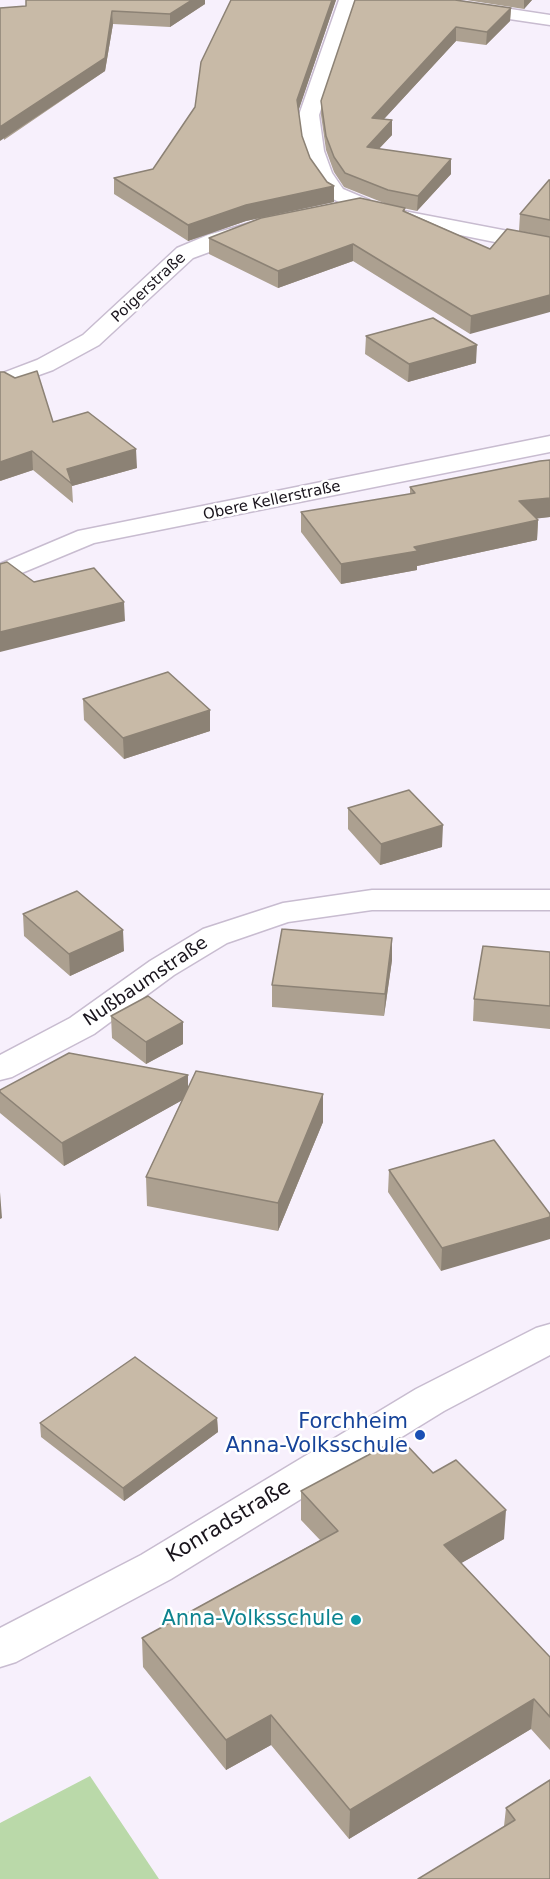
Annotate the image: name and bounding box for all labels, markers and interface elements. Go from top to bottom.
street label: Poigerstraße [108,249,190,327]
street label: Obere Kellerstraße [202,478,342,524]
street label: Nußbaumstraße [80,933,212,1031]
place label: Forchheim Anna-Volksschule [225,1410,408,1460]
marker: Forchheim Anna-Volksschule [413,1428,427,1442]
street label: Konradstraße [162,1475,296,1569]
place label: Anna-Volksschule [161,1607,344,1633]
marker: Anna-Volksschule [349,1613,363,1627]

